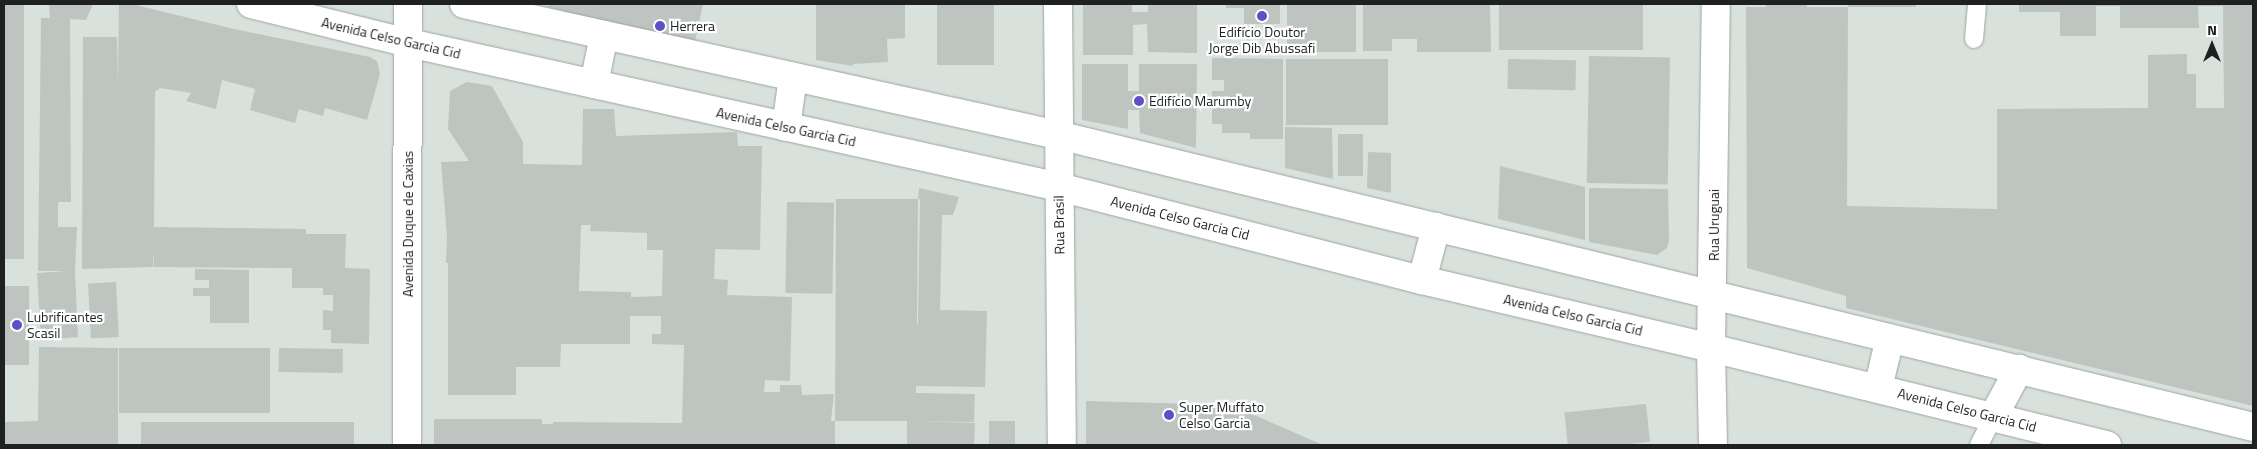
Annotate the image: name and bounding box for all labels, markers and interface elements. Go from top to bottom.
marker: Edifício Doutor Jorge Dib Abussafi [1256,10,1268,22]
street label: Avenida Celso Garcia Cid [320,14,462,62]
place label: Herrera [670,18,715,34]
text: N [2207,19,2217,40]
marker: Herrera [654,20,666,32]
north arrow [2187,20,2237,70]
place label: Edifício Doutor Jorge Dib Abussafi [1209,24,1315,56]
place label: Edifício Marumby [1149,93,1251,109]
marker: Edifício Marumby [1133,95,1145,107]
street label: Avenida Celso Garcia Cid [715,104,857,150]
street label: Avenida Duque de Caxias [400,151,416,297]
street label: Rua Uruguai [1706,189,1722,261]
street label: Avenida Celso Garcia Cid [1109,193,1251,243]
street label: Rua Brasil [1050,195,1068,255]
street label: Avenida Celso Garcia Cid [1502,291,1644,339]
place label: Lubrificantes Scasil [27,309,103,342]
marker: Lubrificantes Scasil [11,319,23,331]
street label: Avenida Celso Garcia Cid [1896,385,2038,435]
place label: Super Muffato Celso Garcia [1179,399,1264,432]
marker: Super Muffato Celso Garcia [1163,409,1175,421]

